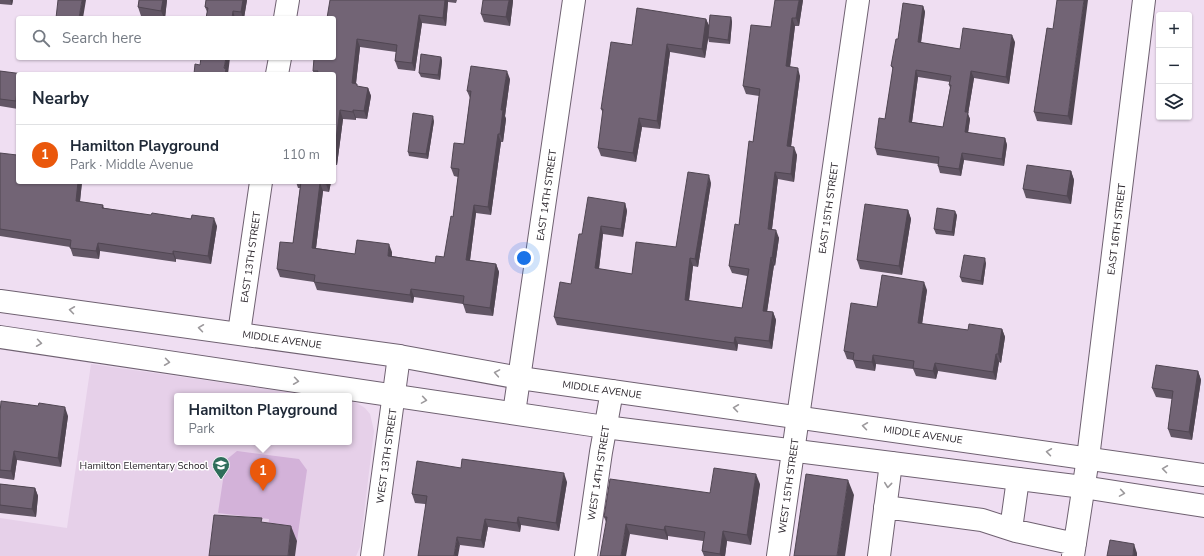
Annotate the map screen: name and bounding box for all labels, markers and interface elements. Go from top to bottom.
map controls [1156,12,1192,120]
button: + [1156,12,1192,48]
search box [16,16,336,60]
icon: search [30,27,52,49]
text: Search here [62,28,142,48]
button: − [1156,48,1192,84]
button: layers [1156,84,1192,120]
text: Nearby [32,87,89,110]
text: Hamilton Playground [70,136,219,156]
text: 1 [41,146,49,164]
text: 110 m [282,146,320,164]
street label: EAST 14TH STREET [534,149,560,242]
text: Park · Middle Avenue [70,156,193,174]
street label: EAST 15TH STREET [816,162,842,255]
street label: EAST 16TH STREET [1104,183,1130,276]
street label: EAST 13TH STREET [238,211,264,304]
your location [514,248,534,268]
one-way arrow [69,306,75,315]
one-way arrow [198,324,204,333]
street label: MIDDLE AVENUE [241,328,322,352]
one-way arrow [36,338,42,347]
one-way arrow [164,357,170,366]
one-way arrow [494,370,500,378]
one-way arrow [293,376,299,385]
street label: MIDDLE AVENUE [561,378,642,402]
popup [174,393,352,445]
one-way arrow [421,395,427,404]
text: Hamilton Playground [189,400,337,420]
one-way arrow [733,404,739,413]
street label: WEST 13TH STREET [373,408,401,505]
text: Park [189,420,215,438]
one-way arrow [862,422,868,431]
street label: MIDDLE AVENUE [882,423,963,447]
street label: WEST 14TH STREET [585,425,613,522]
street label: WEST 15TH STREET [775,438,803,535]
one-way arrow [1046,448,1052,457]
school or university icon: Hamilton Elementary School [211,455,231,480]
pin: 1 [250,458,276,491]
place label: Hamilton Elementary School [80,459,208,473]
one-way arrow [1162,465,1168,474]
one-way arrow [884,482,893,488]
one-way arrow [1119,488,1125,497]

